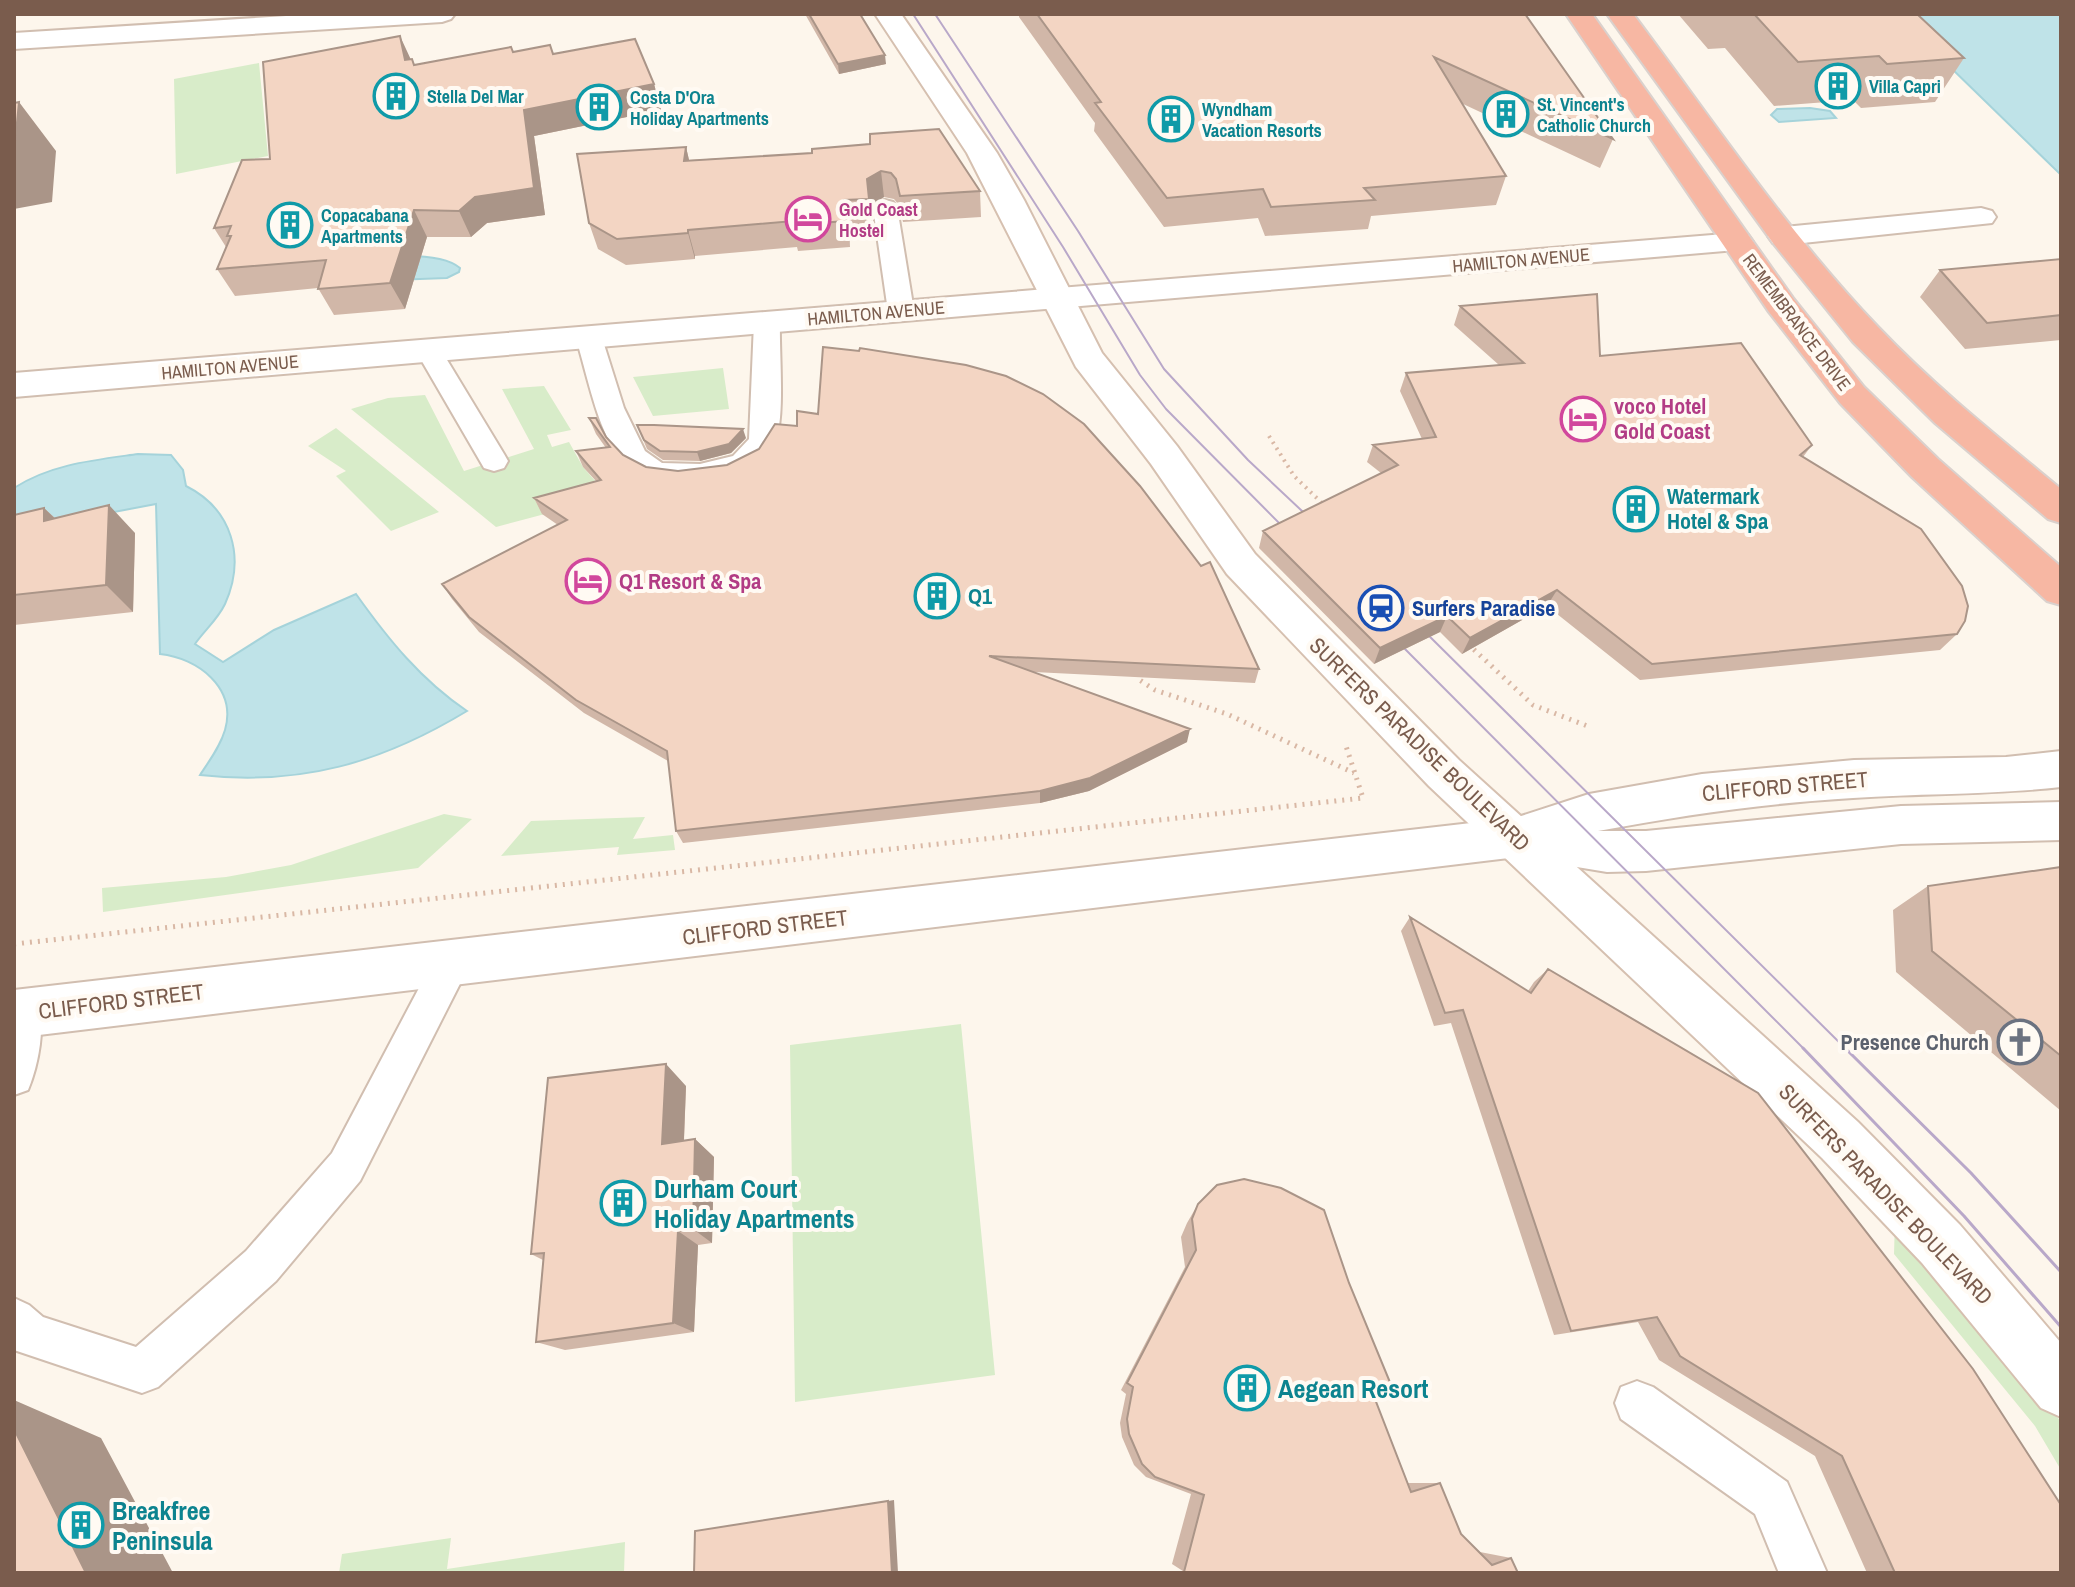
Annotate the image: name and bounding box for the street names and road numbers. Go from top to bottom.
street label: HAMILTON AVENUE [1451,242,1591,278]
street label: REMEMBRANCE DRIVE [1737,248,1857,396]
street label: HAMILTON AVENUE [806,295,946,331]
street label: HAMILTON AVENUE [160,349,300,385]
street label: SURFERS PARADISE BOULEVARD [1303,630,1537,858]
street label: CLIFFORD STREET [1701,764,1869,808]
street label: CLIFFORD STREET [681,902,849,952]
street label: CLIFFORD STREET [37,976,205,1026]
street label: SURFERS PARADISE BOULEVARD [1772,1077,2000,1311]

